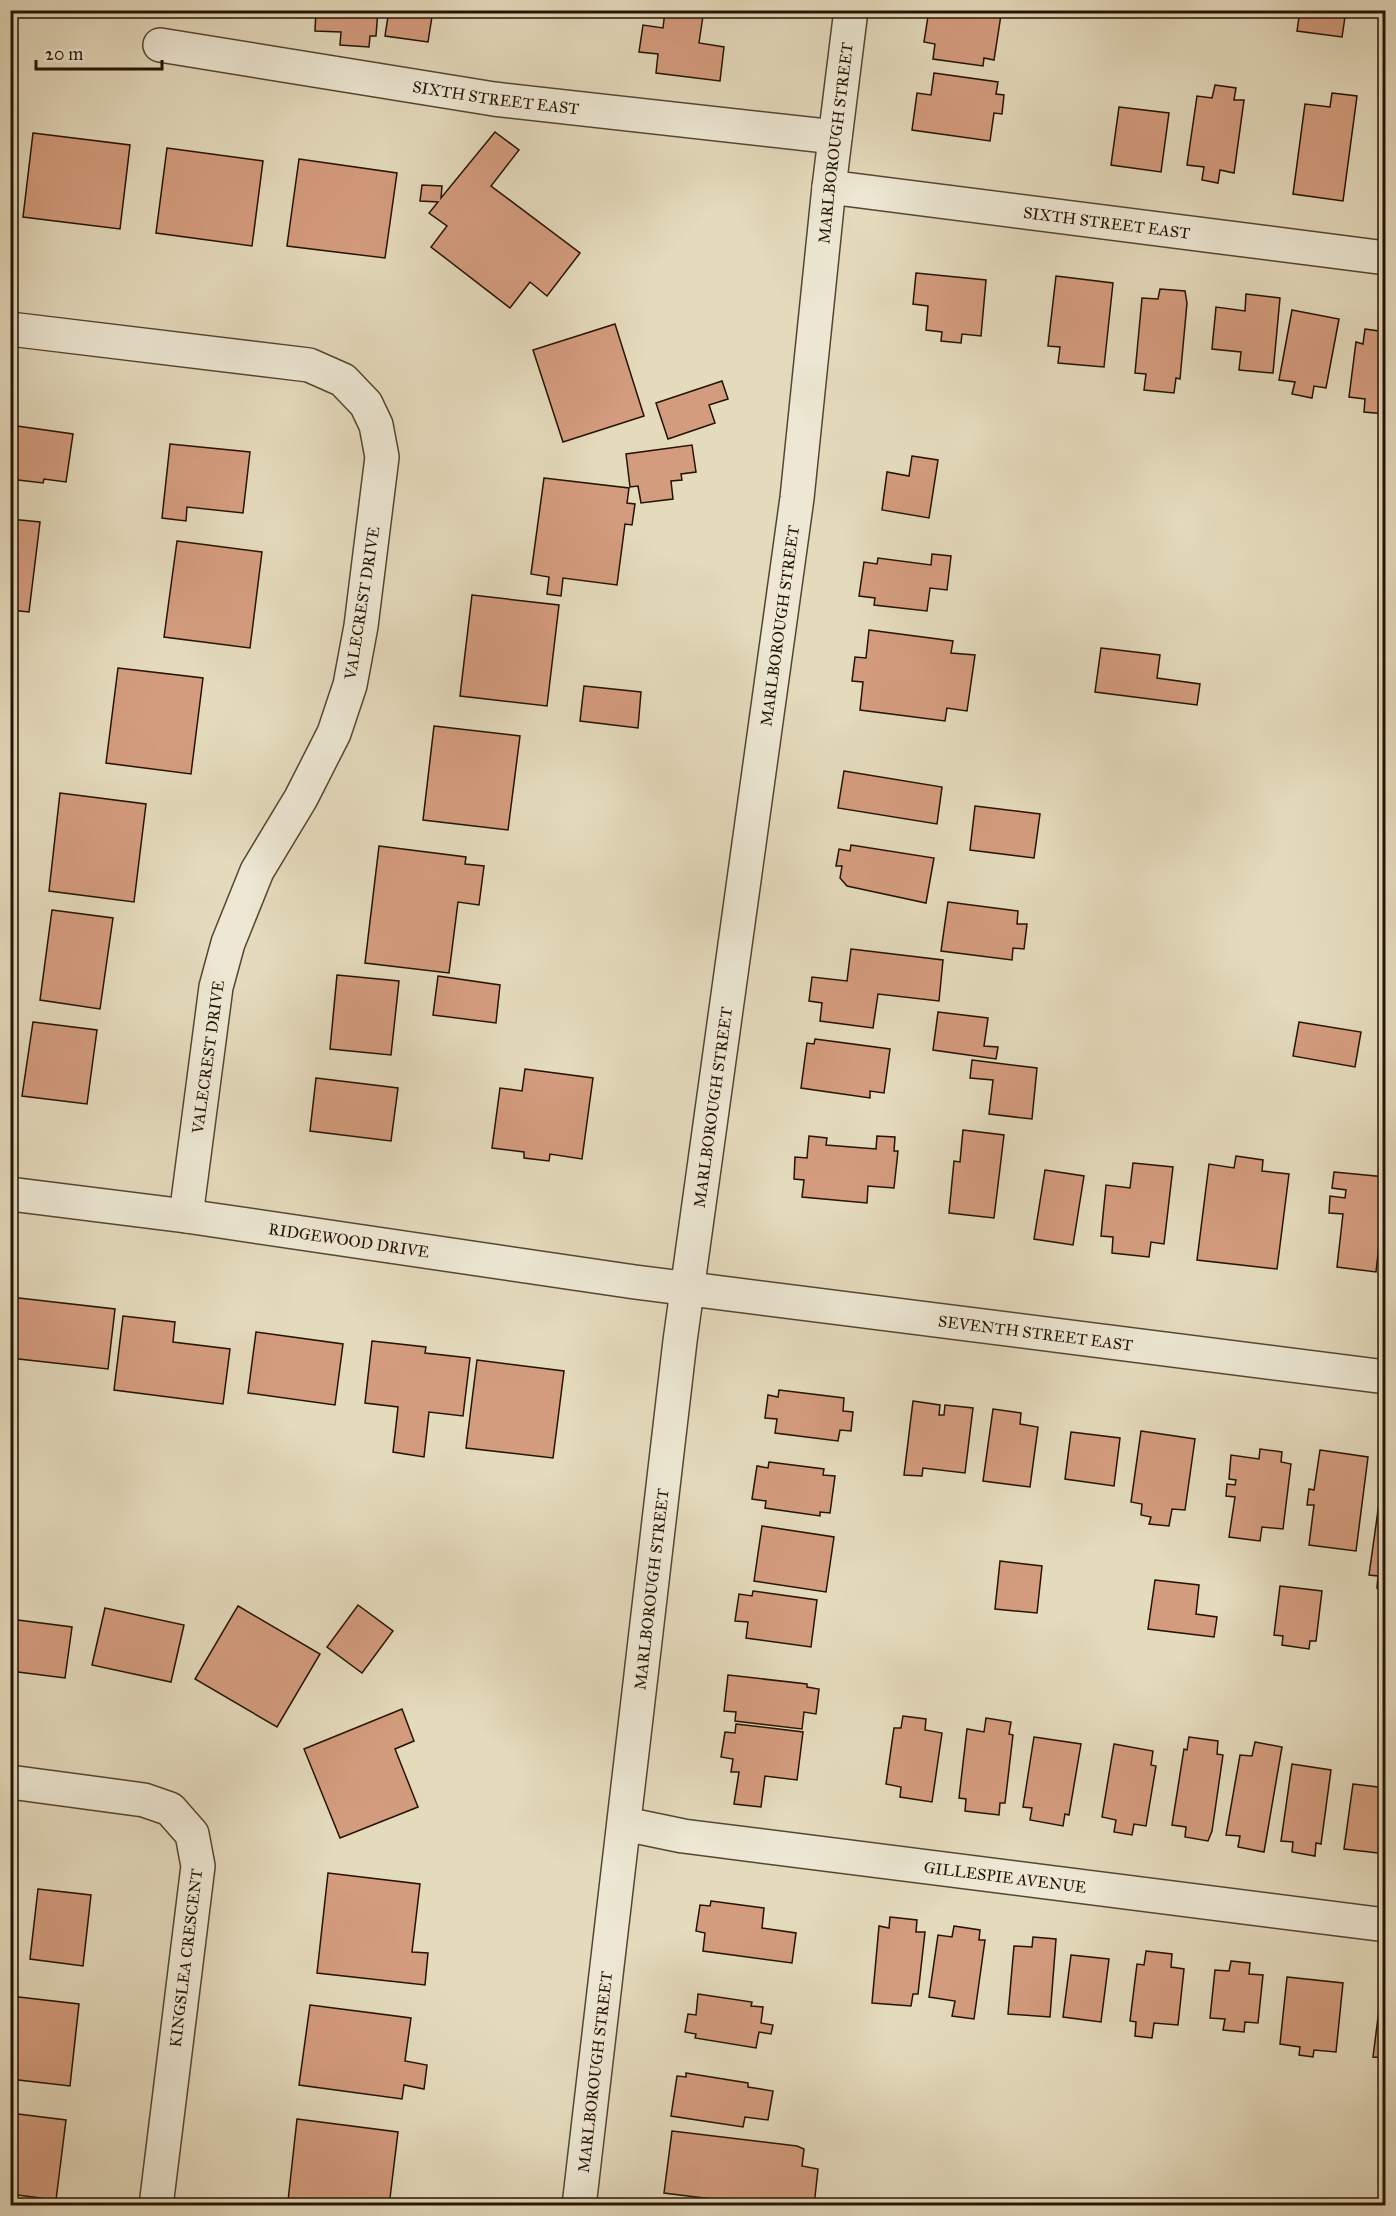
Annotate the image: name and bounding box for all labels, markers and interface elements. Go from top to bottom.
scale bar [36,33,162,71]
street label: MARLBOROUGH STREET [814,41,856,245]
text: 20 m [45,43,83,65]
street label: SIXTH STREET EAST [411,76,580,118]
street label: SIXTH STREET EAST [1022,202,1191,242]
street label: MARLBOROUGH STREET [756,524,803,727]
street label: VALECREST DRIVE [340,525,383,682]
street label: VALECREST DRIVE [188,979,228,1136]
street label: MARLBOROUGH STREET [689,1005,736,1209]
street label: RIDGEWOOD DRIVE [267,1219,431,1261]
street label: SEVENTH STREET EAST [937,1311,1134,1354]
street label: MARLBOROUGH STREET [630,1487,672,1691]
street label: GILLESPIE AVENUE [923,1857,1088,1896]
street label: KINGSLEA CRESCENT [166,1868,206,2048]
street label: MARLBOROUGH STREET [573,1970,616,2174]

